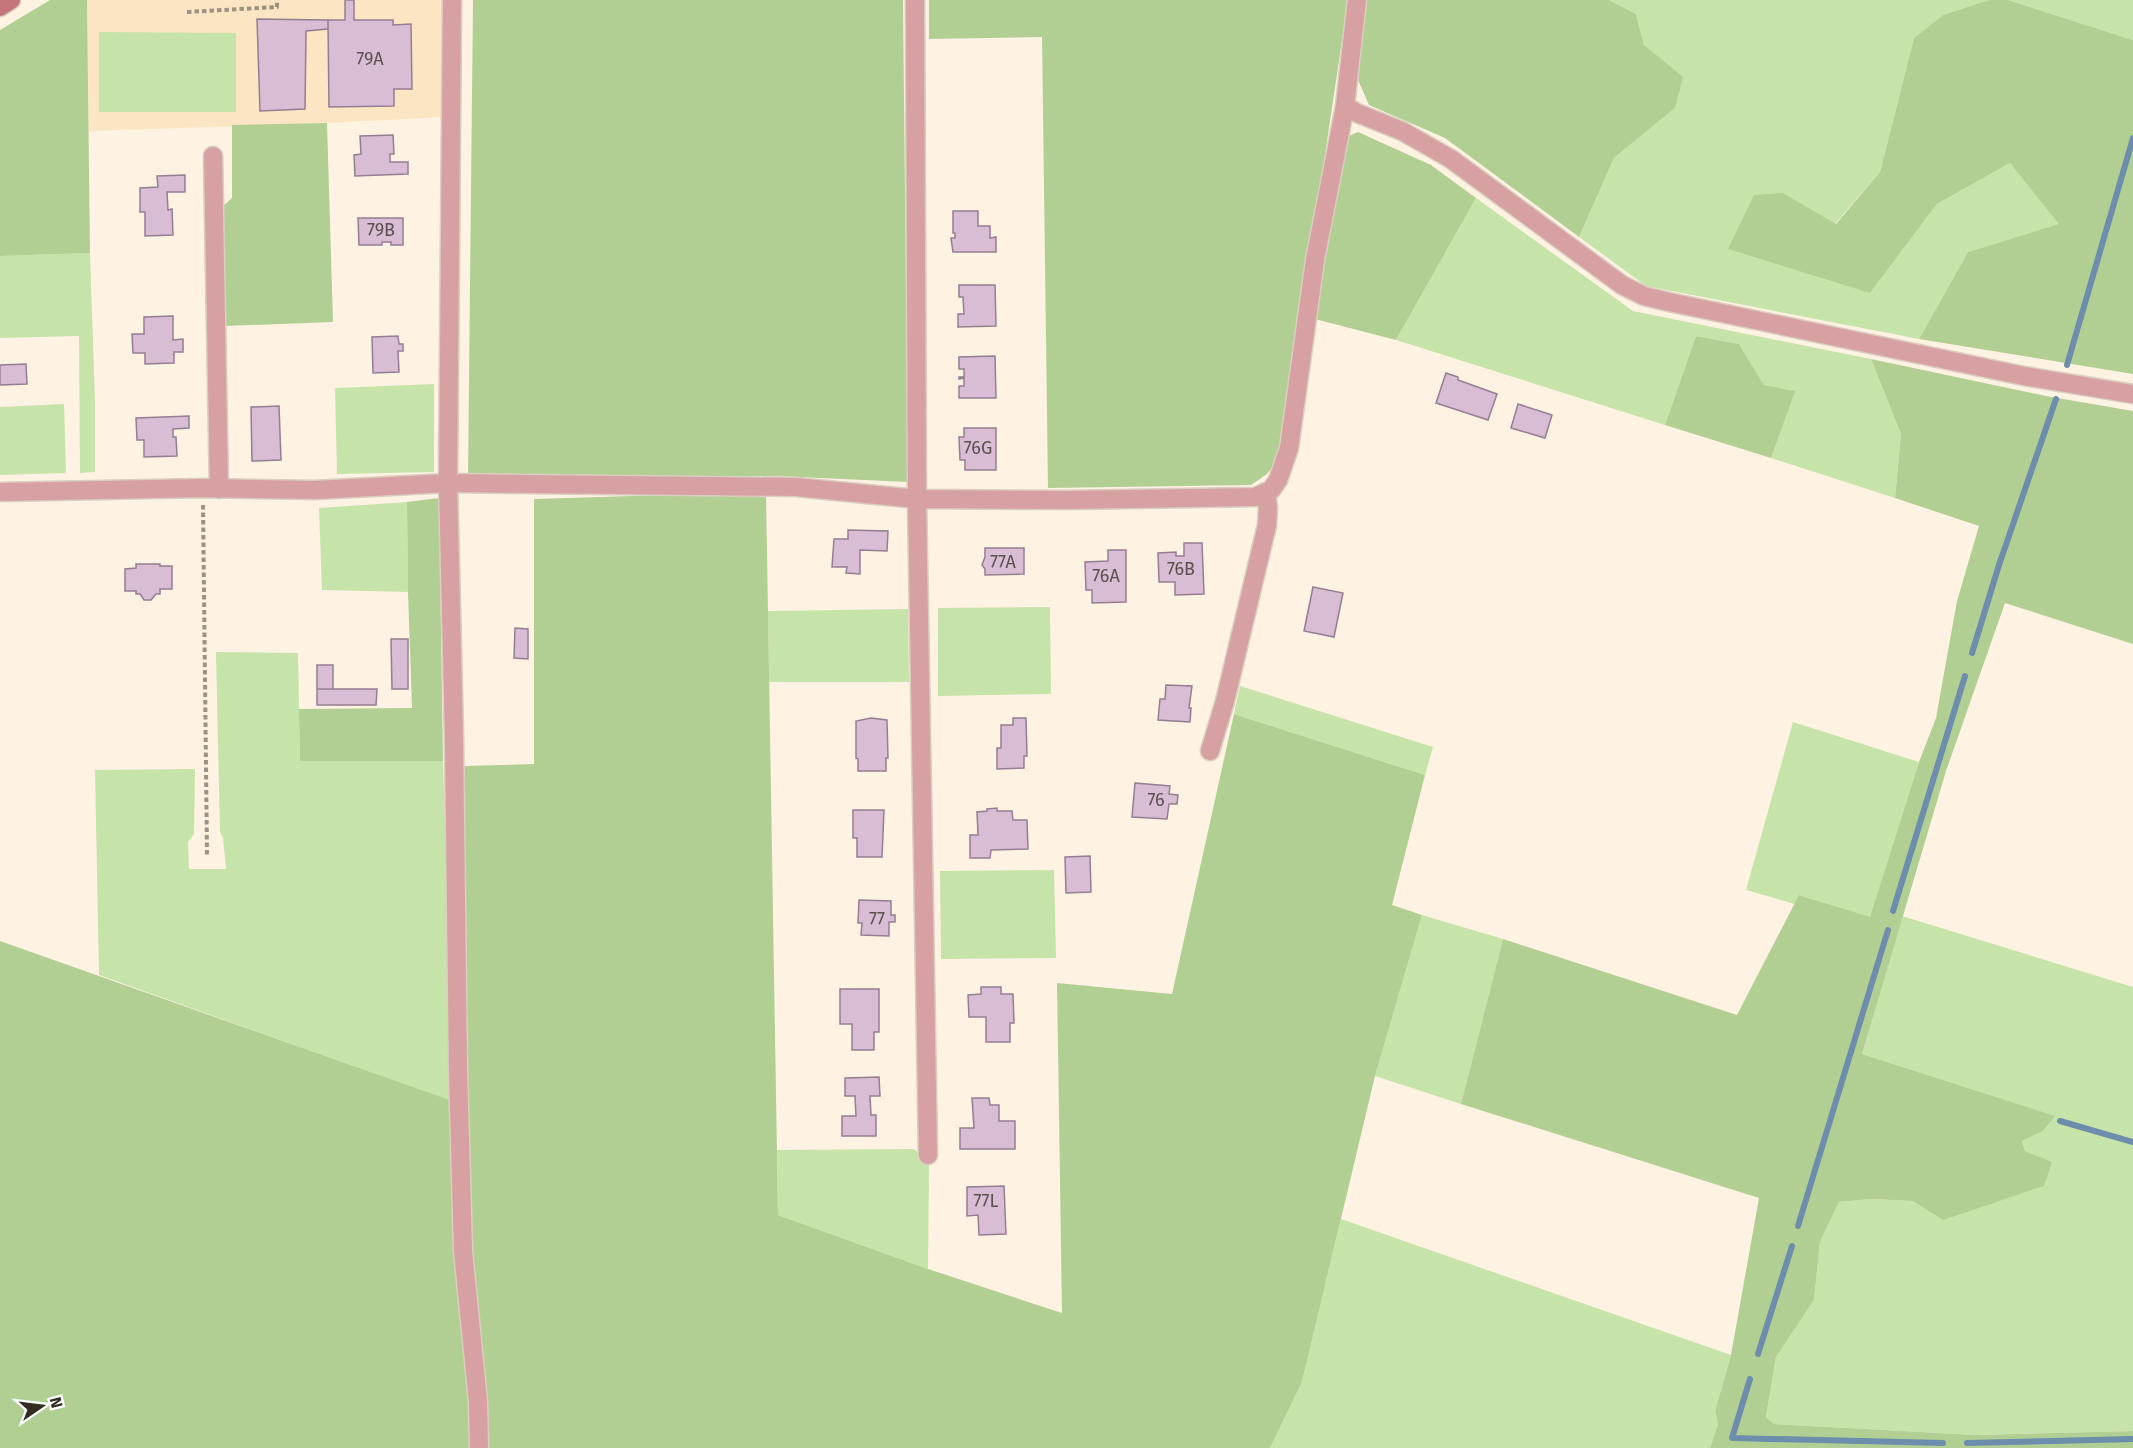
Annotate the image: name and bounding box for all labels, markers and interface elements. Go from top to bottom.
house number: 79A [356,48,384,70]
house number: 79B [367,219,395,241]
house number: 76G [964,437,992,459]
house number: 77A [990,551,1017,573]
house number: 76B [1167,558,1195,580]
house number: 76A [1092,565,1120,587]
house number: 76 [1147,789,1165,811]
house number: 77 [869,908,885,930]
house number: 77L [974,1190,999,1212]
north arrow [12,1376,72,1436]
text: N [46,1395,67,1410]

